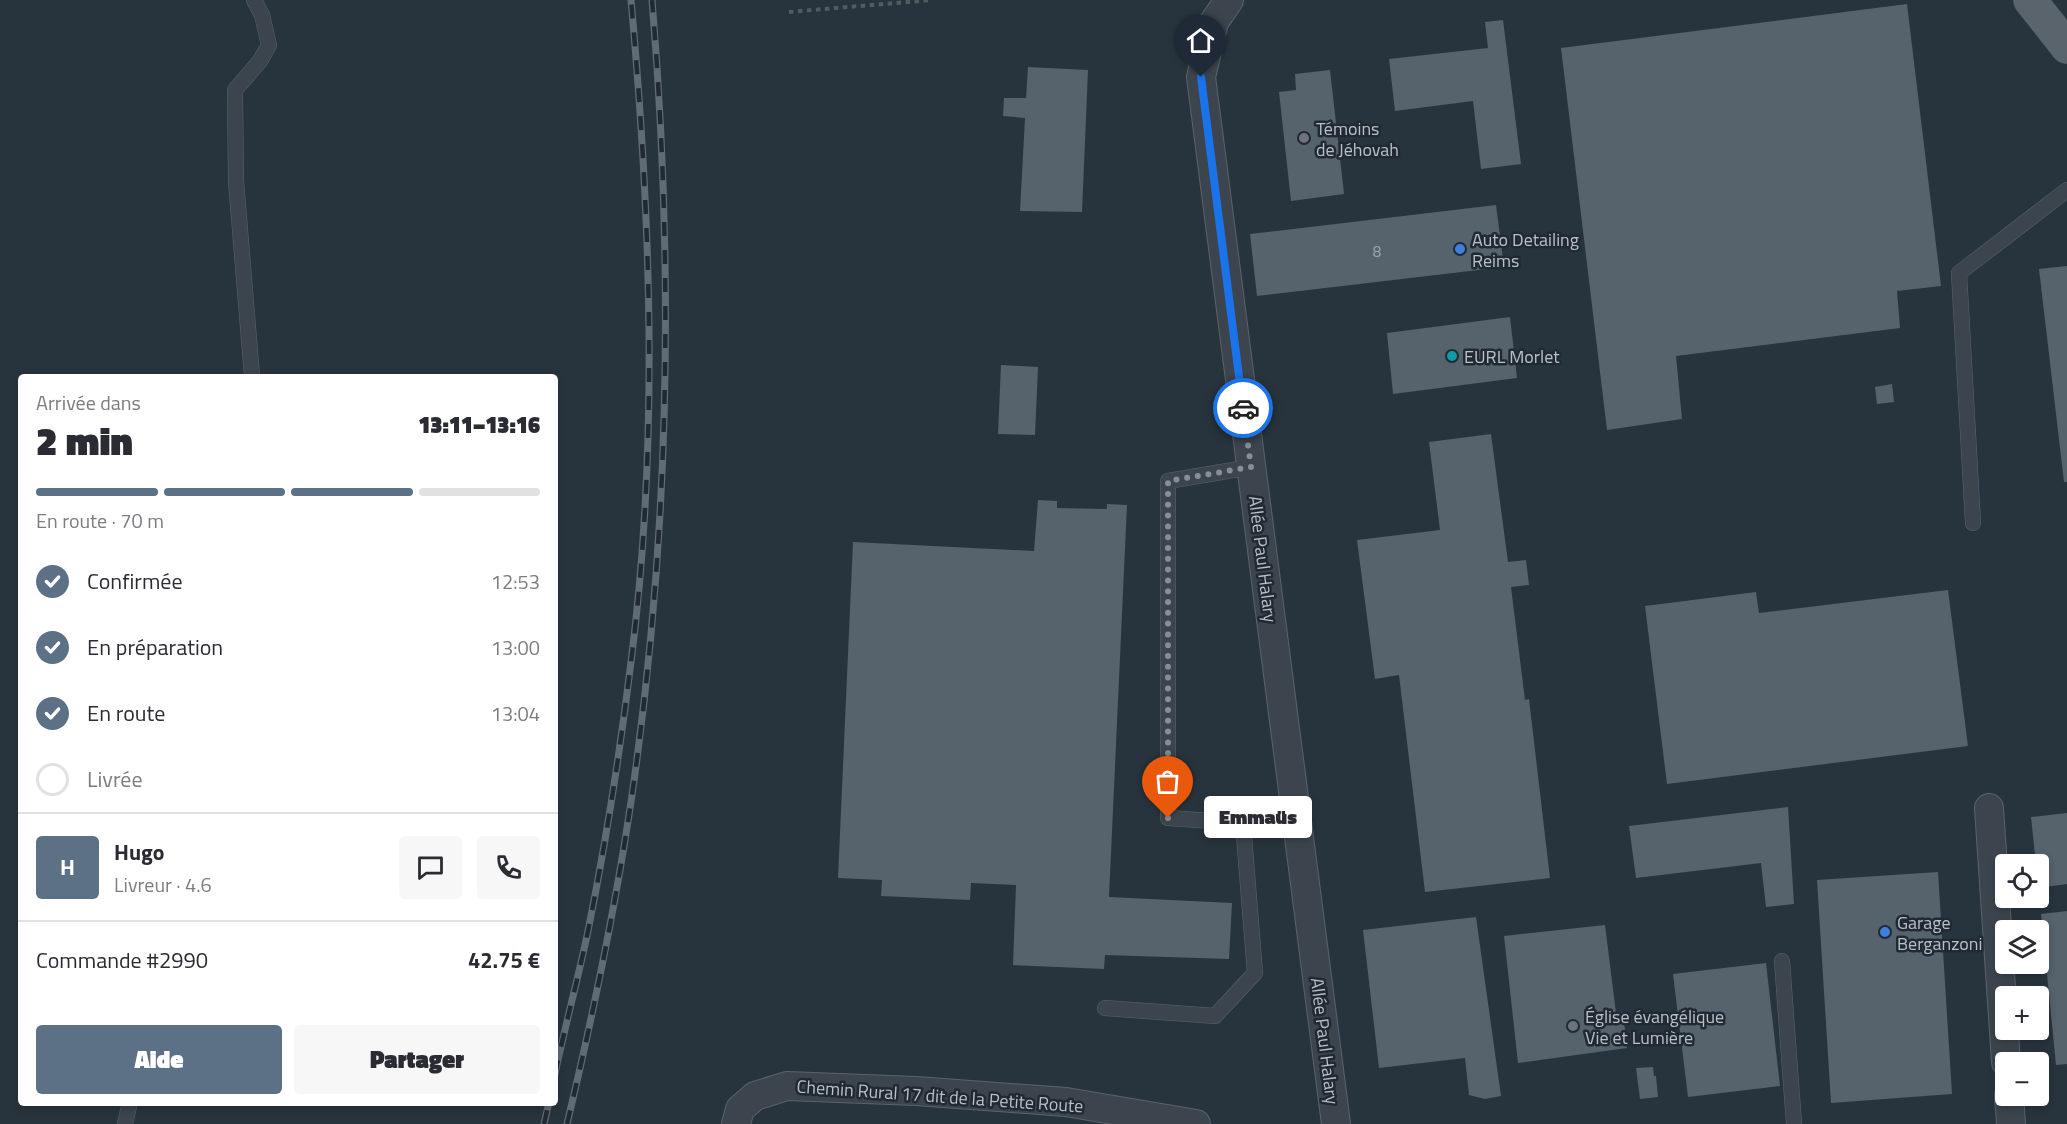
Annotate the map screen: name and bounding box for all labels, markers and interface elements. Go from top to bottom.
pin [1175,15,1226,77]
icon: home [1184,24,1217,57]
place label: Témoins de Jéhovah [1316,115,1399,163]
marker: Témoins de Jéhovah [1297,131,1311,145]
place label: Auto Detailing Reims [1472,226,1579,274]
house number: 8 [1373,240,1381,263]
marker: Auto Detailing Reims [1453,242,1467,256]
place label: EURL Morlet [1464,343,1560,370]
marker: EURL Morlet [1445,349,1459,363]
courier [1213,378,1273,438]
text: Arrivée dans [36,387,141,418]
icon: car [1227,392,1260,425]
text: 13:11–13:16 [418,408,540,442]
text: 2 min [36,411,133,470]
street label: Allée Paul Halary [1242,494,1284,624]
text: En route · 70 m [36,505,164,536]
text: Confirmée [87,564,183,598]
icon: check [36,565,69,598]
text: 12:53 [491,566,540,597]
text: En préparation [87,630,223,664]
icon: check [36,631,69,664]
text: 13:00 [491,632,540,663]
text: En route [87,696,165,730]
icon: check [36,697,69,730]
text: 13:04 [491,698,540,729]
pin [1142,756,1193,818]
text: Livrée [87,762,143,796]
icon: bag [1151,765,1184,798]
callout: Emmaüs [1204,797,1312,839]
text: Emmaüs [1219,801,1297,832]
text: Hugo [114,835,165,869]
button: chat [399,836,462,899]
button: phone [477,836,540,899]
text: H [60,850,75,884]
map controls [1995,854,2049,1106]
button: locate [1995,854,2049,908]
text: Livreur · 4.6 [114,869,212,900]
place label: Garage Berganzoni [1897,909,1982,957]
button: layers [1995,920,2049,974]
marker: Garage Berganzoni [1878,925,1892,939]
text: Commande #2990 [36,943,208,977]
text: 42.75 € [468,943,540,977]
street label: Allée Paul Halary [1304,976,1346,1106]
button: + [1995,986,2049,1040]
place label: Église évangélique Vie et Lumière [1585,1003,1724,1051]
marker: Église évangélique Vie et Lumière [1566,1019,1580,1033]
button: Aide [36,1025,282,1094]
button: Partager [294,1025,540,1094]
button: − [1995,1052,2049,1106]
street label: Chemin Rural 17 dit de la Petite Route [796,1073,1084,1119]

